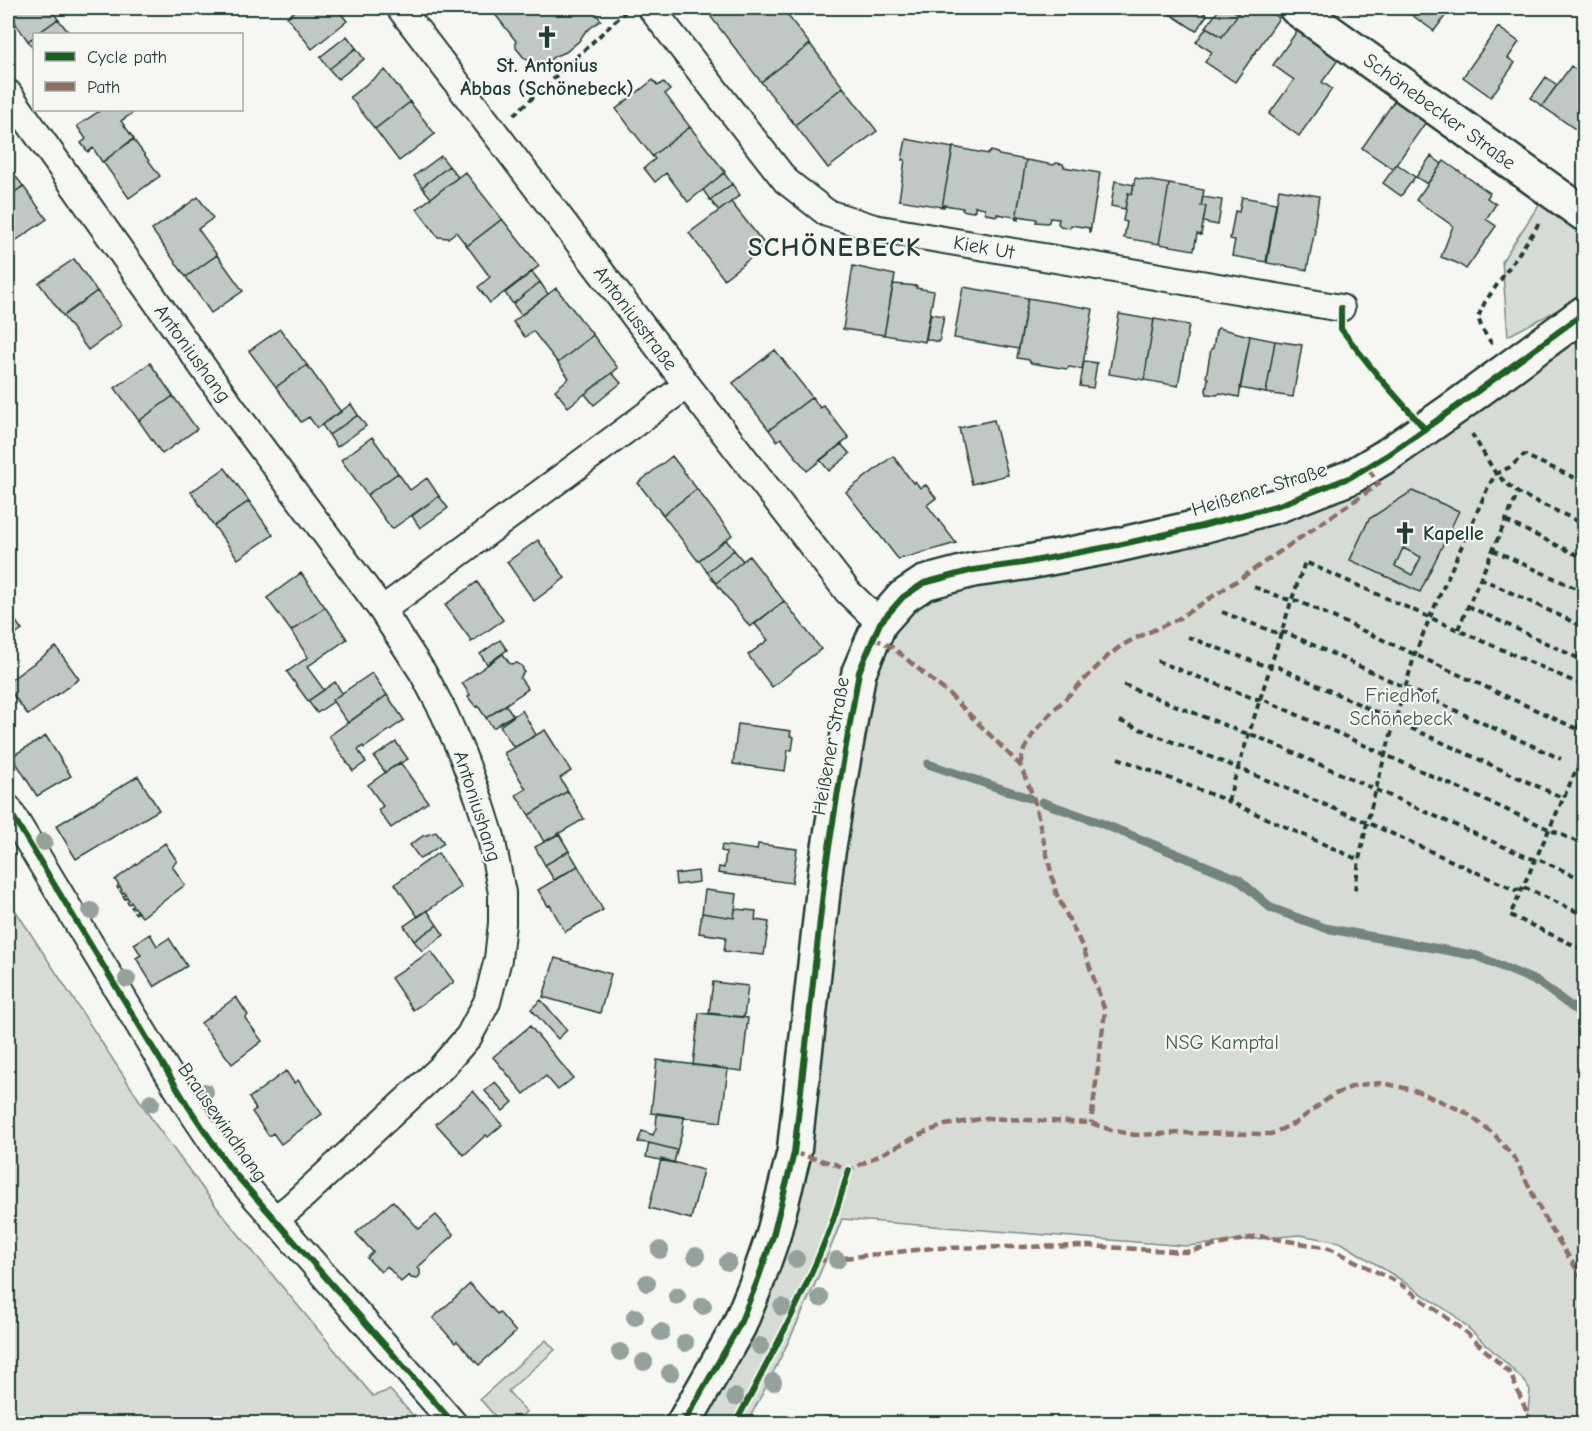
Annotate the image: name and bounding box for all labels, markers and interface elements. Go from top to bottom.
church icon: St. Antonius Abbas (Schönebeck) [534,24,560,50]
legend [33,33,243,111]
text: Cycle path [87,47,167,68]
street label: Schönebecker Straße [1359,48,1520,174]
place label: St. Antonius Abbas (Schönebeck) [460,54,634,100]
text: Path [87,77,120,98]
street label: Kiek Ut [952,231,1018,264]
district label: SCHÖNEBECK [748,233,922,263]
street label: Antoniusstraße [589,261,682,375]
street label: Antoniushang [149,300,236,407]
street label: Heißener Straße [1189,458,1330,521]
church icon: Kapelle [1392,520,1418,546]
place label: Kapelle [1423,522,1484,545]
street label: Heißener Straße [807,675,854,817]
park label: Friedhof Schönebeck [1349,684,1453,730]
street label: Antoniushang [449,748,506,865]
park label: NSG Kamptal [1165,1031,1279,1054]
street label: Brausewindhang [173,1058,272,1186]

